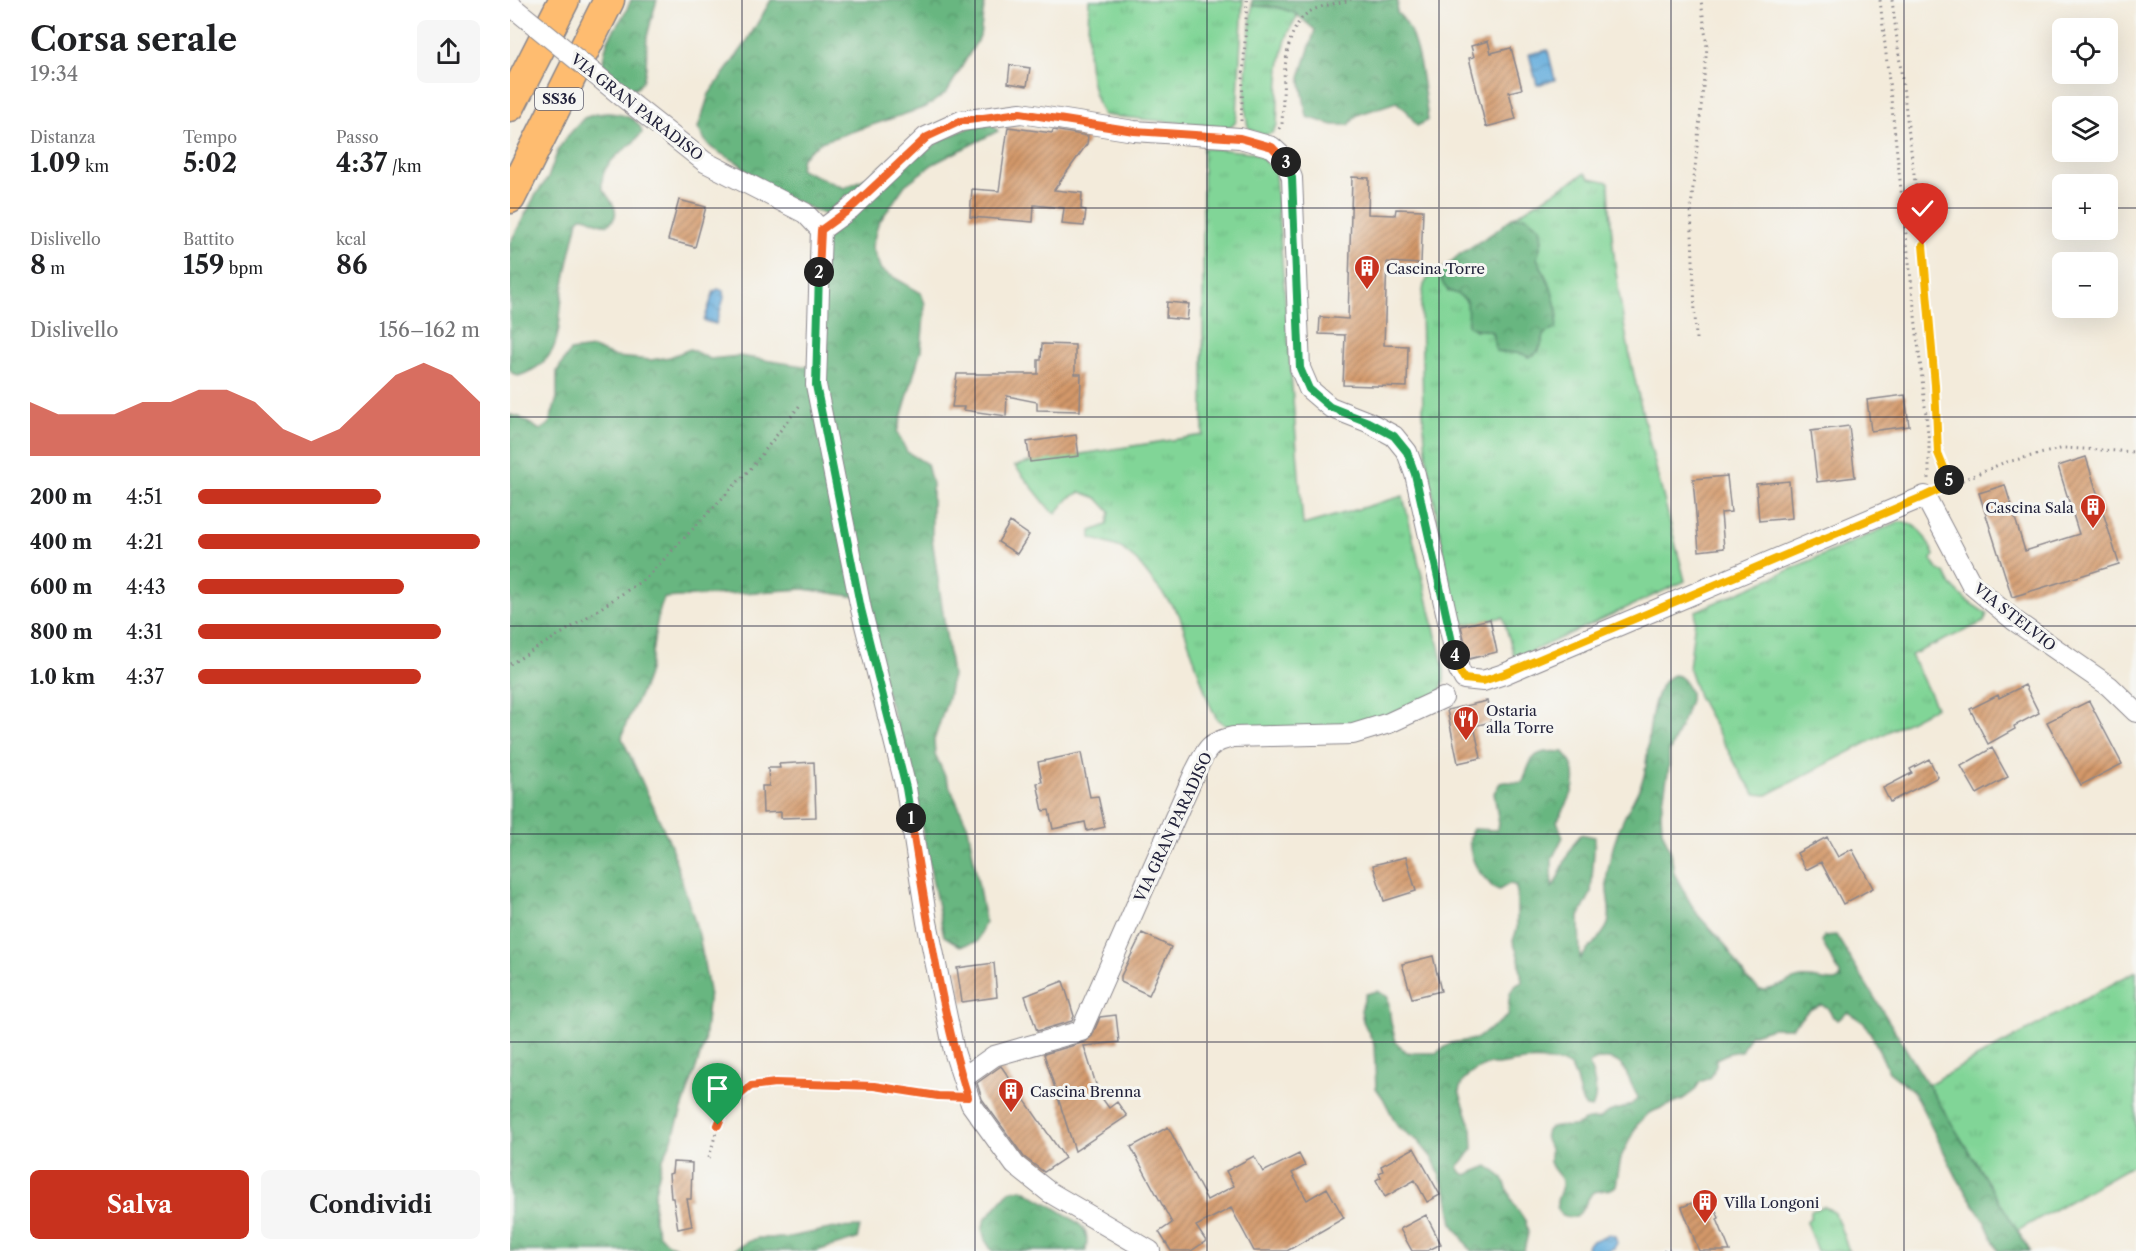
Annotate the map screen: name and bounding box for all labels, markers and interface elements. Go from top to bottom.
map controls [2052,18,2118,318]
button: locate [2052,18,2118,84]
text: Corsa serale [30,19,237,60]
button: share [417,20,480,83]
street label: VIA GRAN PARADISO [566,49,707,165]
text: 19:34 [30,62,78,86]
road number: SS36 [535,88,583,110]
button: layers [2052,96,2118,162]
text: Distanza [30,127,96,147]
text: Tempo [183,127,237,147]
text: Passo [336,127,379,147]
text: 1.09 [30,147,81,179]
text: 5:02 [183,147,237,179]
text: 4:37 [336,147,387,179]
pin: 3 [1271,147,1301,177]
text: 3 [1281,152,1291,172]
text: km [81,156,109,176]
text: /km [387,156,422,176]
button: + [2052,174,2118,240]
pin [1897,183,1948,245]
icon: check [1906,192,1939,225]
text: Dislivello [30,229,101,249]
text: Battito [183,229,234,249]
text: kcal [336,229,366,249]
text: 8 [30,249,46,281]
text: 159 [183,249,225,281]
text: 86 [336,249,368,281]
button: − [2052,252,2118,318]
building icon: Cascina Torre [1352,253,1382,291]
pin: 2 [804,257,834,287]
text: m [46,258,65,278]
text: bpm [225,258,263,278]
place label: Cascina Torre [1386,259,1485,278]
text: 2 [814,262,824,282]
text: Dislivello [30,318,118,342]
text: 156–162 m [379,318,480,342]
pin: 5 [1934,465,1964,495]
text: 5 [1945,470,1953,490]
text: 200 m [30,485,92,509]
text: 4:51 [126,485,162,509]
building icon: Cascina Sala [2078,492,2108,530]
place label: Cascina Sala [1985,498,2074,517]
text: 400 m [30,530,92,554]
text: 4:21 [126,530,163,554]
text: 600 m [30,575,92,599]
text: 4:43 [126,575,166,599]
street label: VIA STELVIO [1969,578,2060,655]
text: 800 m [30,620,93,644]
text: 4:31 [126,620,163,644]
pin: 4 [1440,640,1470,670]
text: 4 [1450,645,1460,665]
text: 1.0 km [30,665,95,689]
text: 4:37 [126,665,164,689]
place label: Ostaria alla Torre [1486,701,1554,737]
restaurant icon: Ostaria alla Torre [1451,704,1481,742]
street label: VIA GRAN PARADISO [1130,749,1216,906]
pin: 1 [896,803,926,833]
text: 1 [907,808,915,828]
pin [692,1063,743,1125]
icon: arrive [701,1072,734,1105]
building icon: Cascina Brenna [996,1076,1026,1114]
place label: Cascina Brenna [1030,1082,1141,1101]
button: Salva [30,1170,249,1239]
button: Condividi [261,1170,480,1239]
building icon: Villa Longoni [1690,1187,1720,1225]
place label: Villa Longoni [1723,1193,1820,1212]

